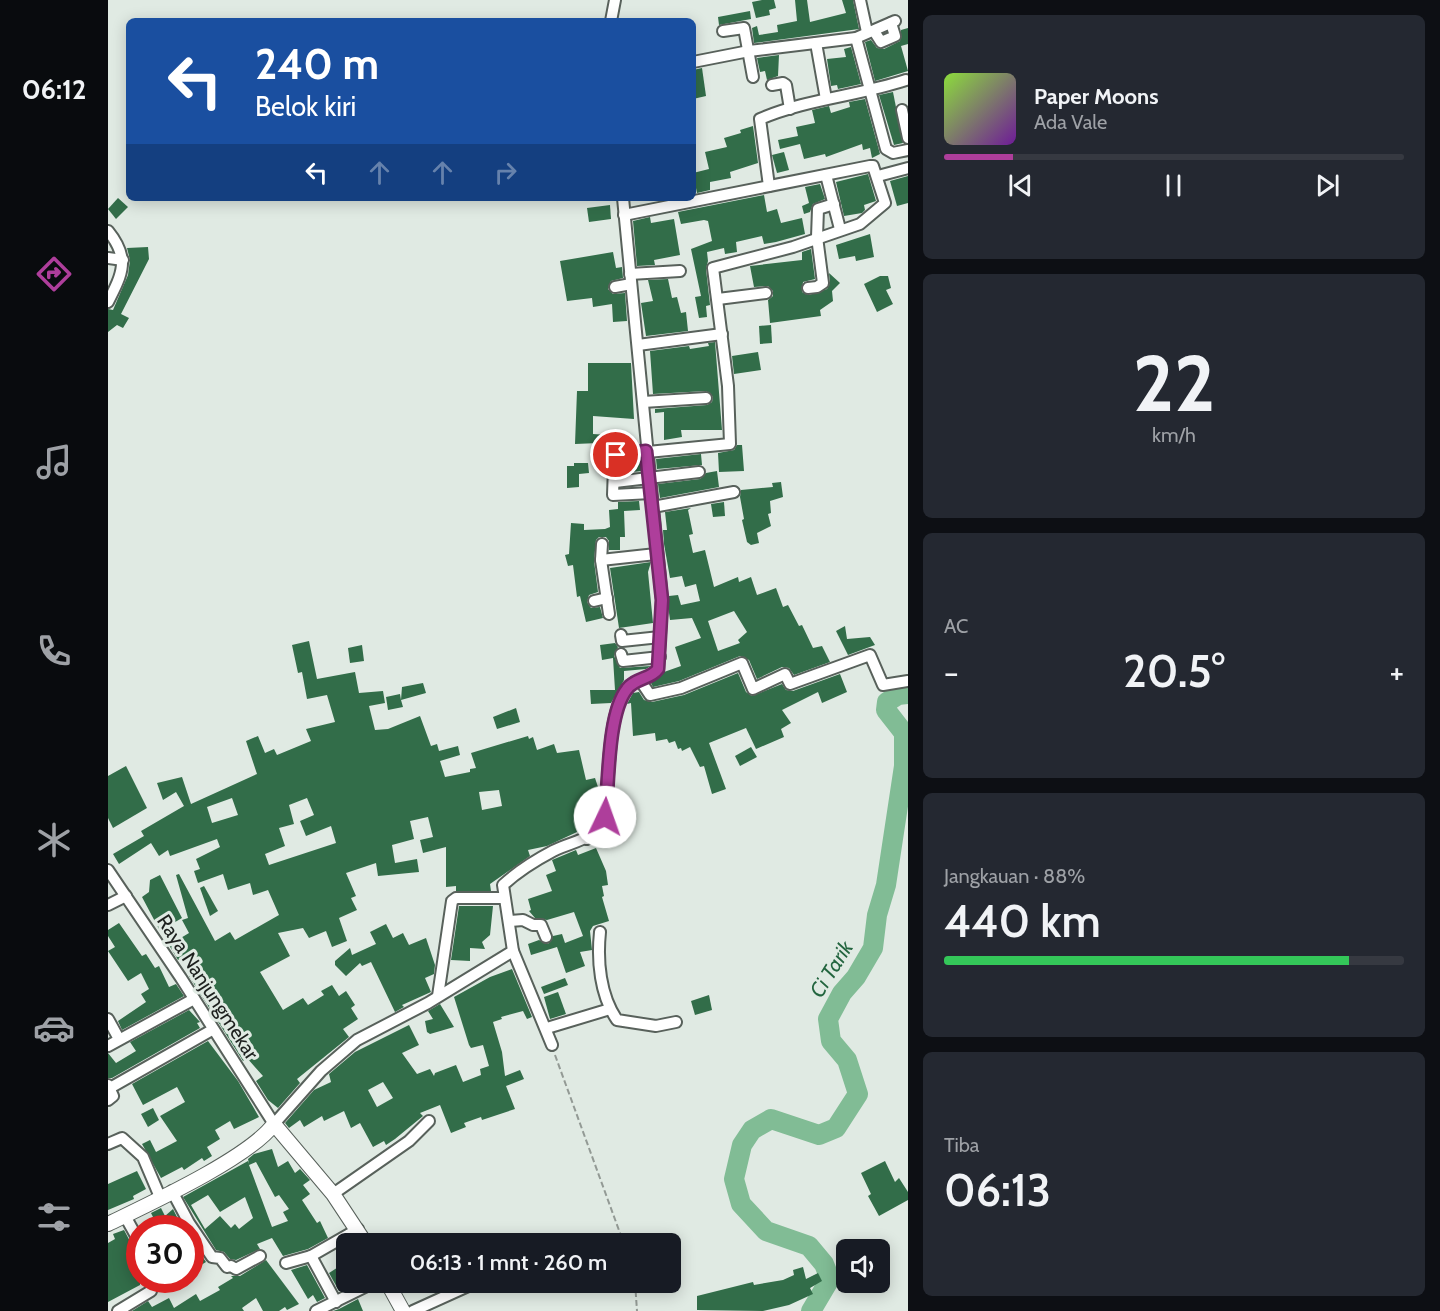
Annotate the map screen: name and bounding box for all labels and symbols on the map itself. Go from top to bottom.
pin [590,429,641,480]
position arrow [573,785,637,849]
street label: Raya Nanjungmekar [152,910,264,1065]
water label: Ci Tarik [804,935,858,1002]
speed limit sign: 30 [126,1215,204,1293]

